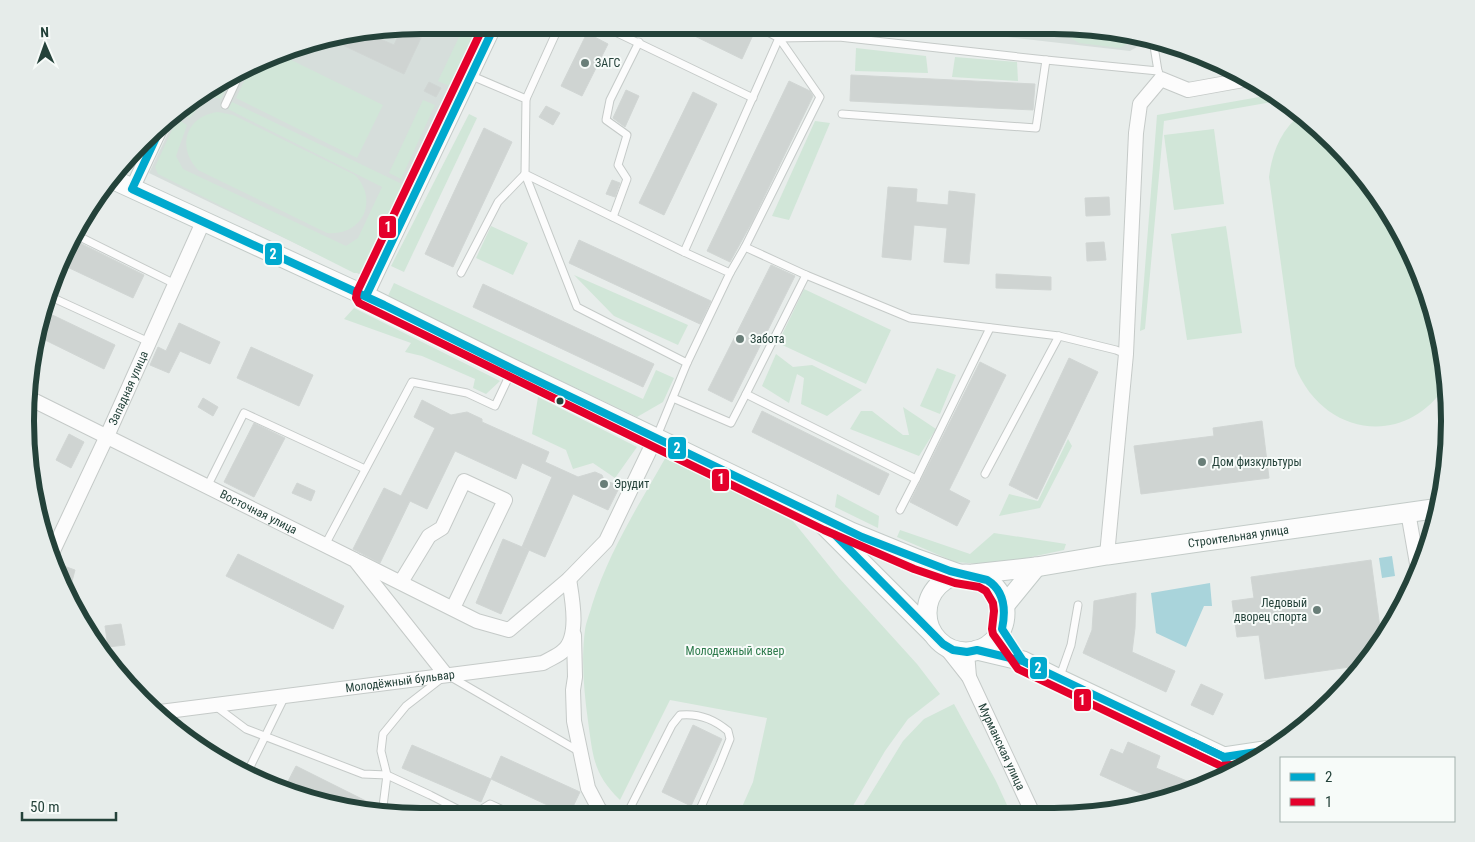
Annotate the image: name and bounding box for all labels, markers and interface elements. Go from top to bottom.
north arrow [20,20,70,70]
text: N [40,24,49,40]
place label: ЗАГС [595,56,621,70]
marker: ЗАГС [579,57,591,69]
line badge: 1 [378,215,397,239]
text: 1 [384,219,392,235]
line badge: 2 [264,242,283,266]
text: 2 [269,246,277,262]
place label: Забота [750,332,785,346]
marker: Забота [734,333,746,345]
street label: Западная улица [106,349,151,427]
unlabelled marker [555,396,565,406]
line badge: 2 [667,436,687,460]
text: 2 [673,440,681,456]
place label: Дом физкультуры [1212,455,1302,469]
marker: Дом физкультуры [1196,456,1208,468]
line badge: 1 [711,468,730,492]
text: 1 [717,471,725,487]
place label: Эрудит [614,477,649,491]
marker: Эрудит [598,478,610,490]
street label: Восточная улица [218,487,300,537]
street label: Строительная улица [1187,522,1290,551]
place label: Ледовый дворец спорта [1234,596,1307,624]
marker: Ледовый дворец спорта [1311,604,1323,616]
park label: Молодежный сквер [686,644,784,658]
line badge: 2 [1029,656,1048,680]
text: 2 [1034,660,1042,676]
street label: Молодёжный бульвар [345,667,456,695]
line badge: 1 [1073,688,1092,712]
text: 1 [1078,692,1086,708]
street label: Мурманская улица [975,701,1028,793]
legend [1280,757,1455,822]
text: 2 [1325,768,1332,786]
scale bar [22,790,116,822]
text: 1 [1325,793,1332,811]
text: 50 m [30,798,60,816]

